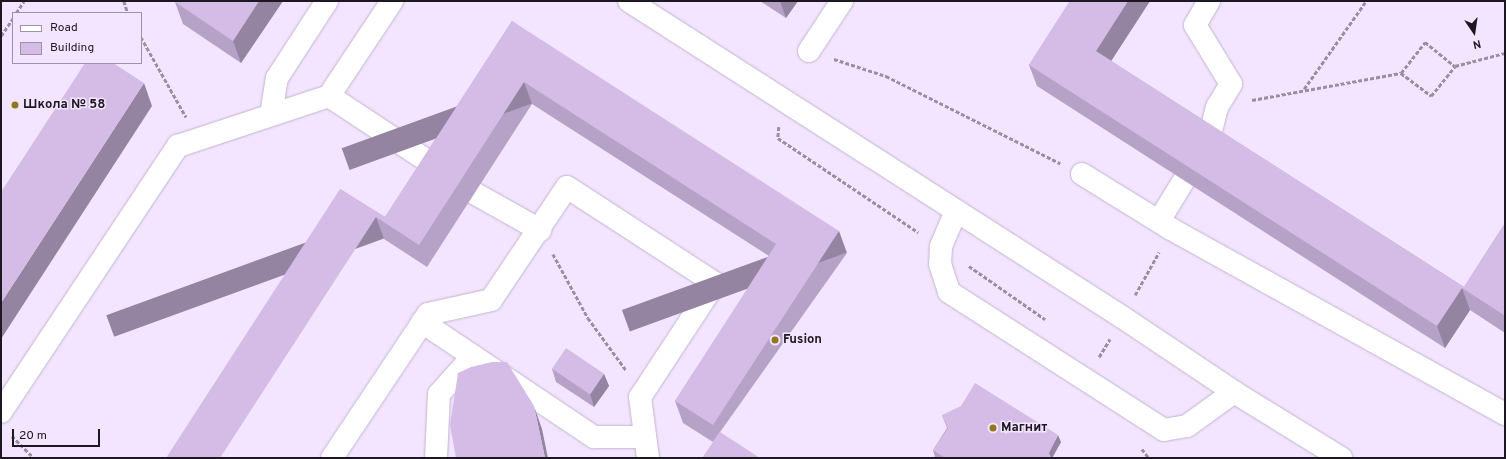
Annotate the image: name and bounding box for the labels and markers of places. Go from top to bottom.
place label: Школа № 58 [23,97,105,113]
marker: Школа № 58 [10,100,20,110]
place label: Fusion [783,332,822,348]
marker: Fusion [770,335,780,345]
place label: Магнит [1001,420,1047,436]
marker: Магнит [988,423,998,433]

